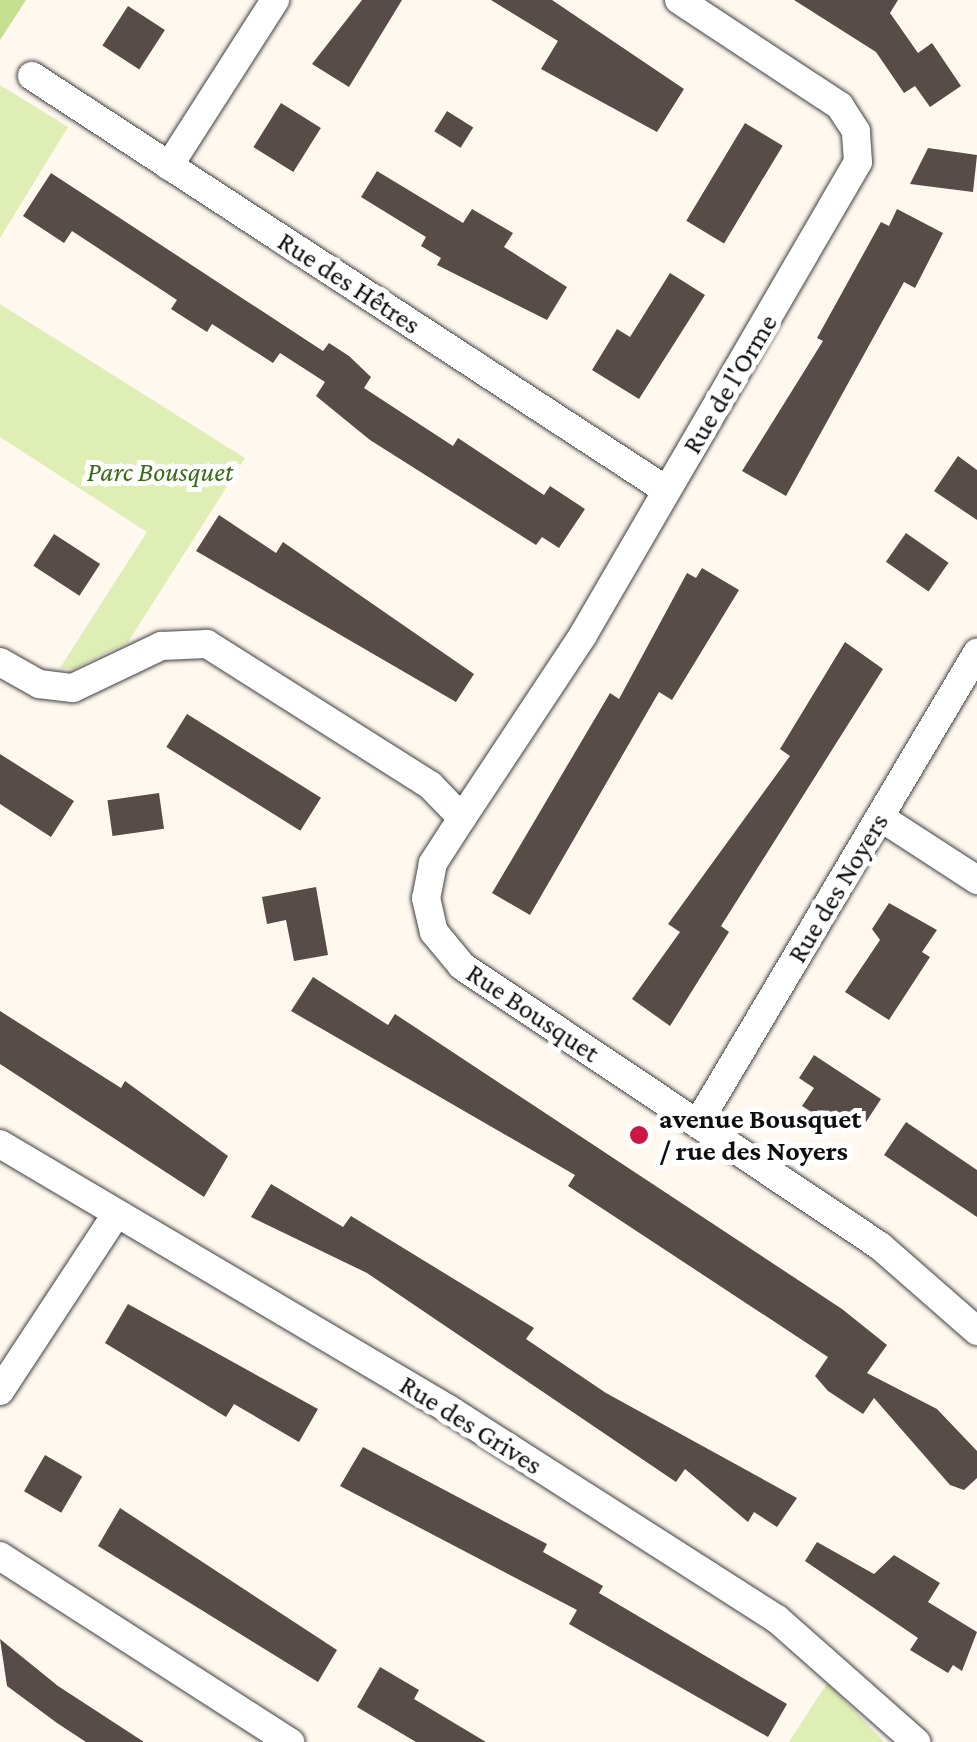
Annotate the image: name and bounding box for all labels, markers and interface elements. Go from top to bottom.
street label: Rue des Hêtres [271,224,427,342]
street label: Rue de l'Orme [675,308,785,460]
park label: Parc Bousquet [87,455,233,489]
street label: Rue des Noyers [780,807,896,969]
street label: Rue Bousquet [460,956,606,1070]
place label: avenue Bousquet / rue des Noyers [659,1102,861,1168]
marker: avenue Bousquet / rue des Noyers [628,1124,650,1146]
street label: Rue des Grives [393,1368,549,1482]

